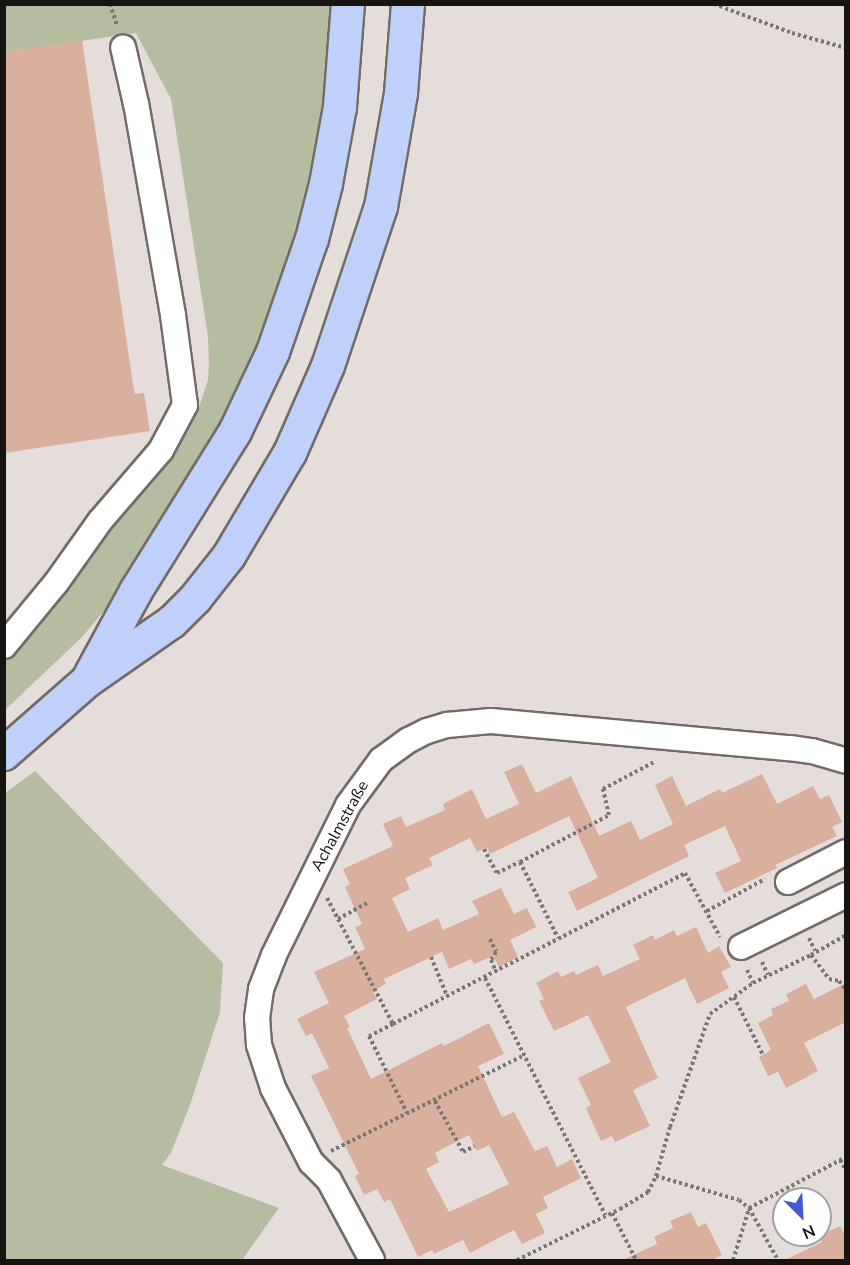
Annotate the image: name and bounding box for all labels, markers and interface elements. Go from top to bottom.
street label: Achalmstraße [307,777,373,875]
north arrow [772,1187,832,1247]
text: N [799,1219,818,1244]

